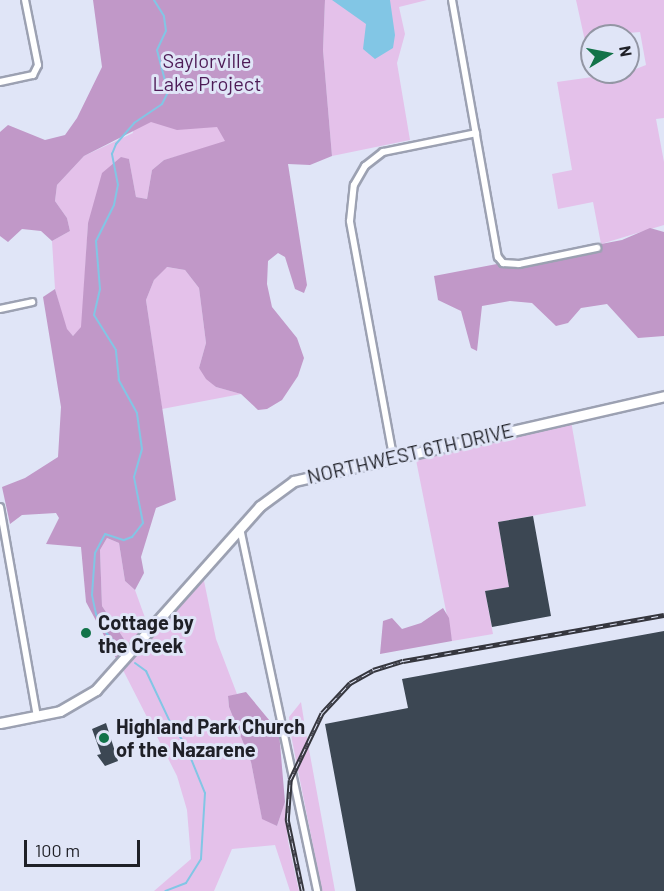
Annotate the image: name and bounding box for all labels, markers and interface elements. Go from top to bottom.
north arrow [580,24,640,84]
text: N [616,44,637,58]
park label: Saylorville Lake Project [152,48,262,95]
street label: NORTHWEST 6TH DRIVE [305,418,515,488]
place label: Cottage by the Creek [98,610,194,657]
marker: Cottage by the Creek [79,626,93,640]
place label: Highland Park Church of the Nazarene [116,714,305,761]
marker: Highland Park Church of the Nazarene [97,731,111,745]
scale bar [27,828,142,866]
text: 100 m [35,839,80,861]

